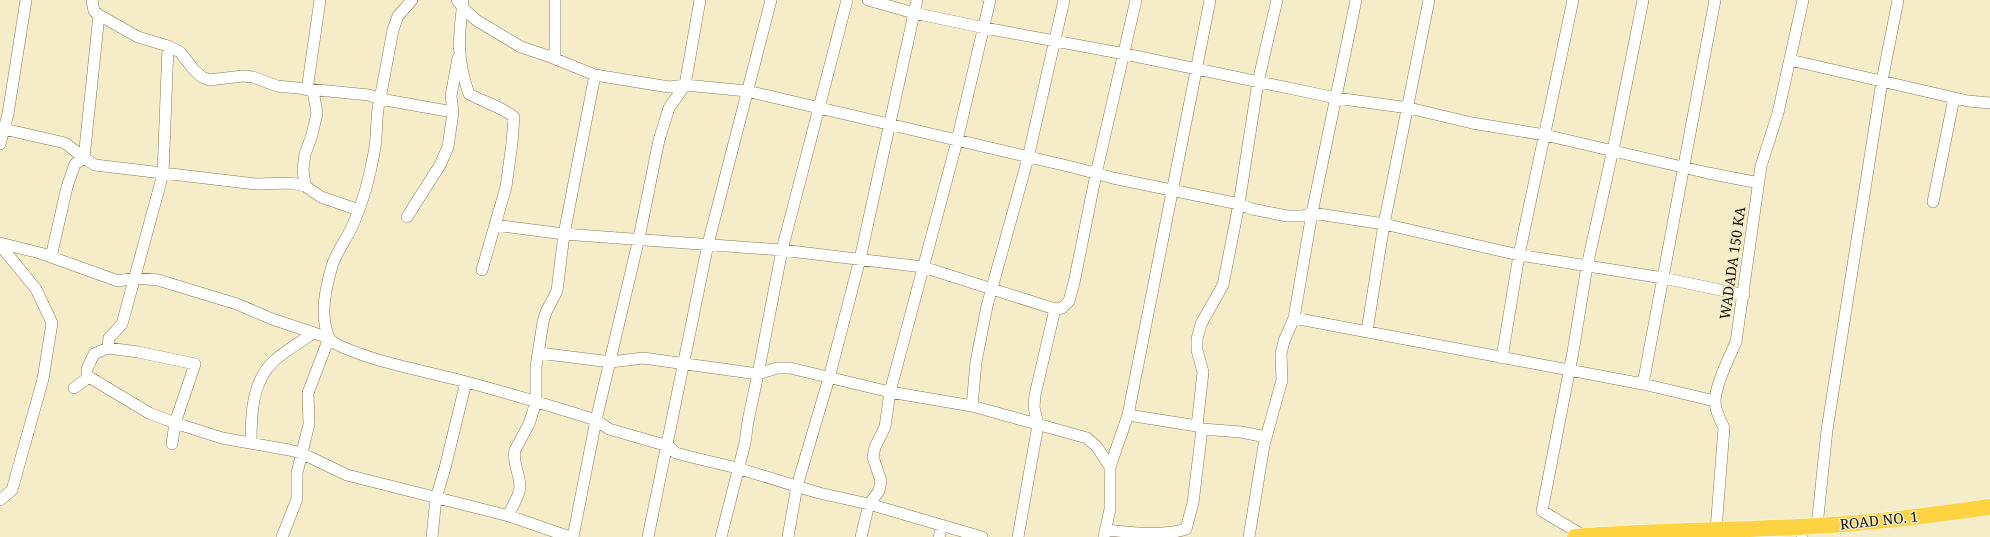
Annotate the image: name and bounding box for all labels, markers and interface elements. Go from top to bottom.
street label: WADADA 150 KA [1715,205,1749,321]
street label: ROAD NO. 1 [1839,506,1919,534]

